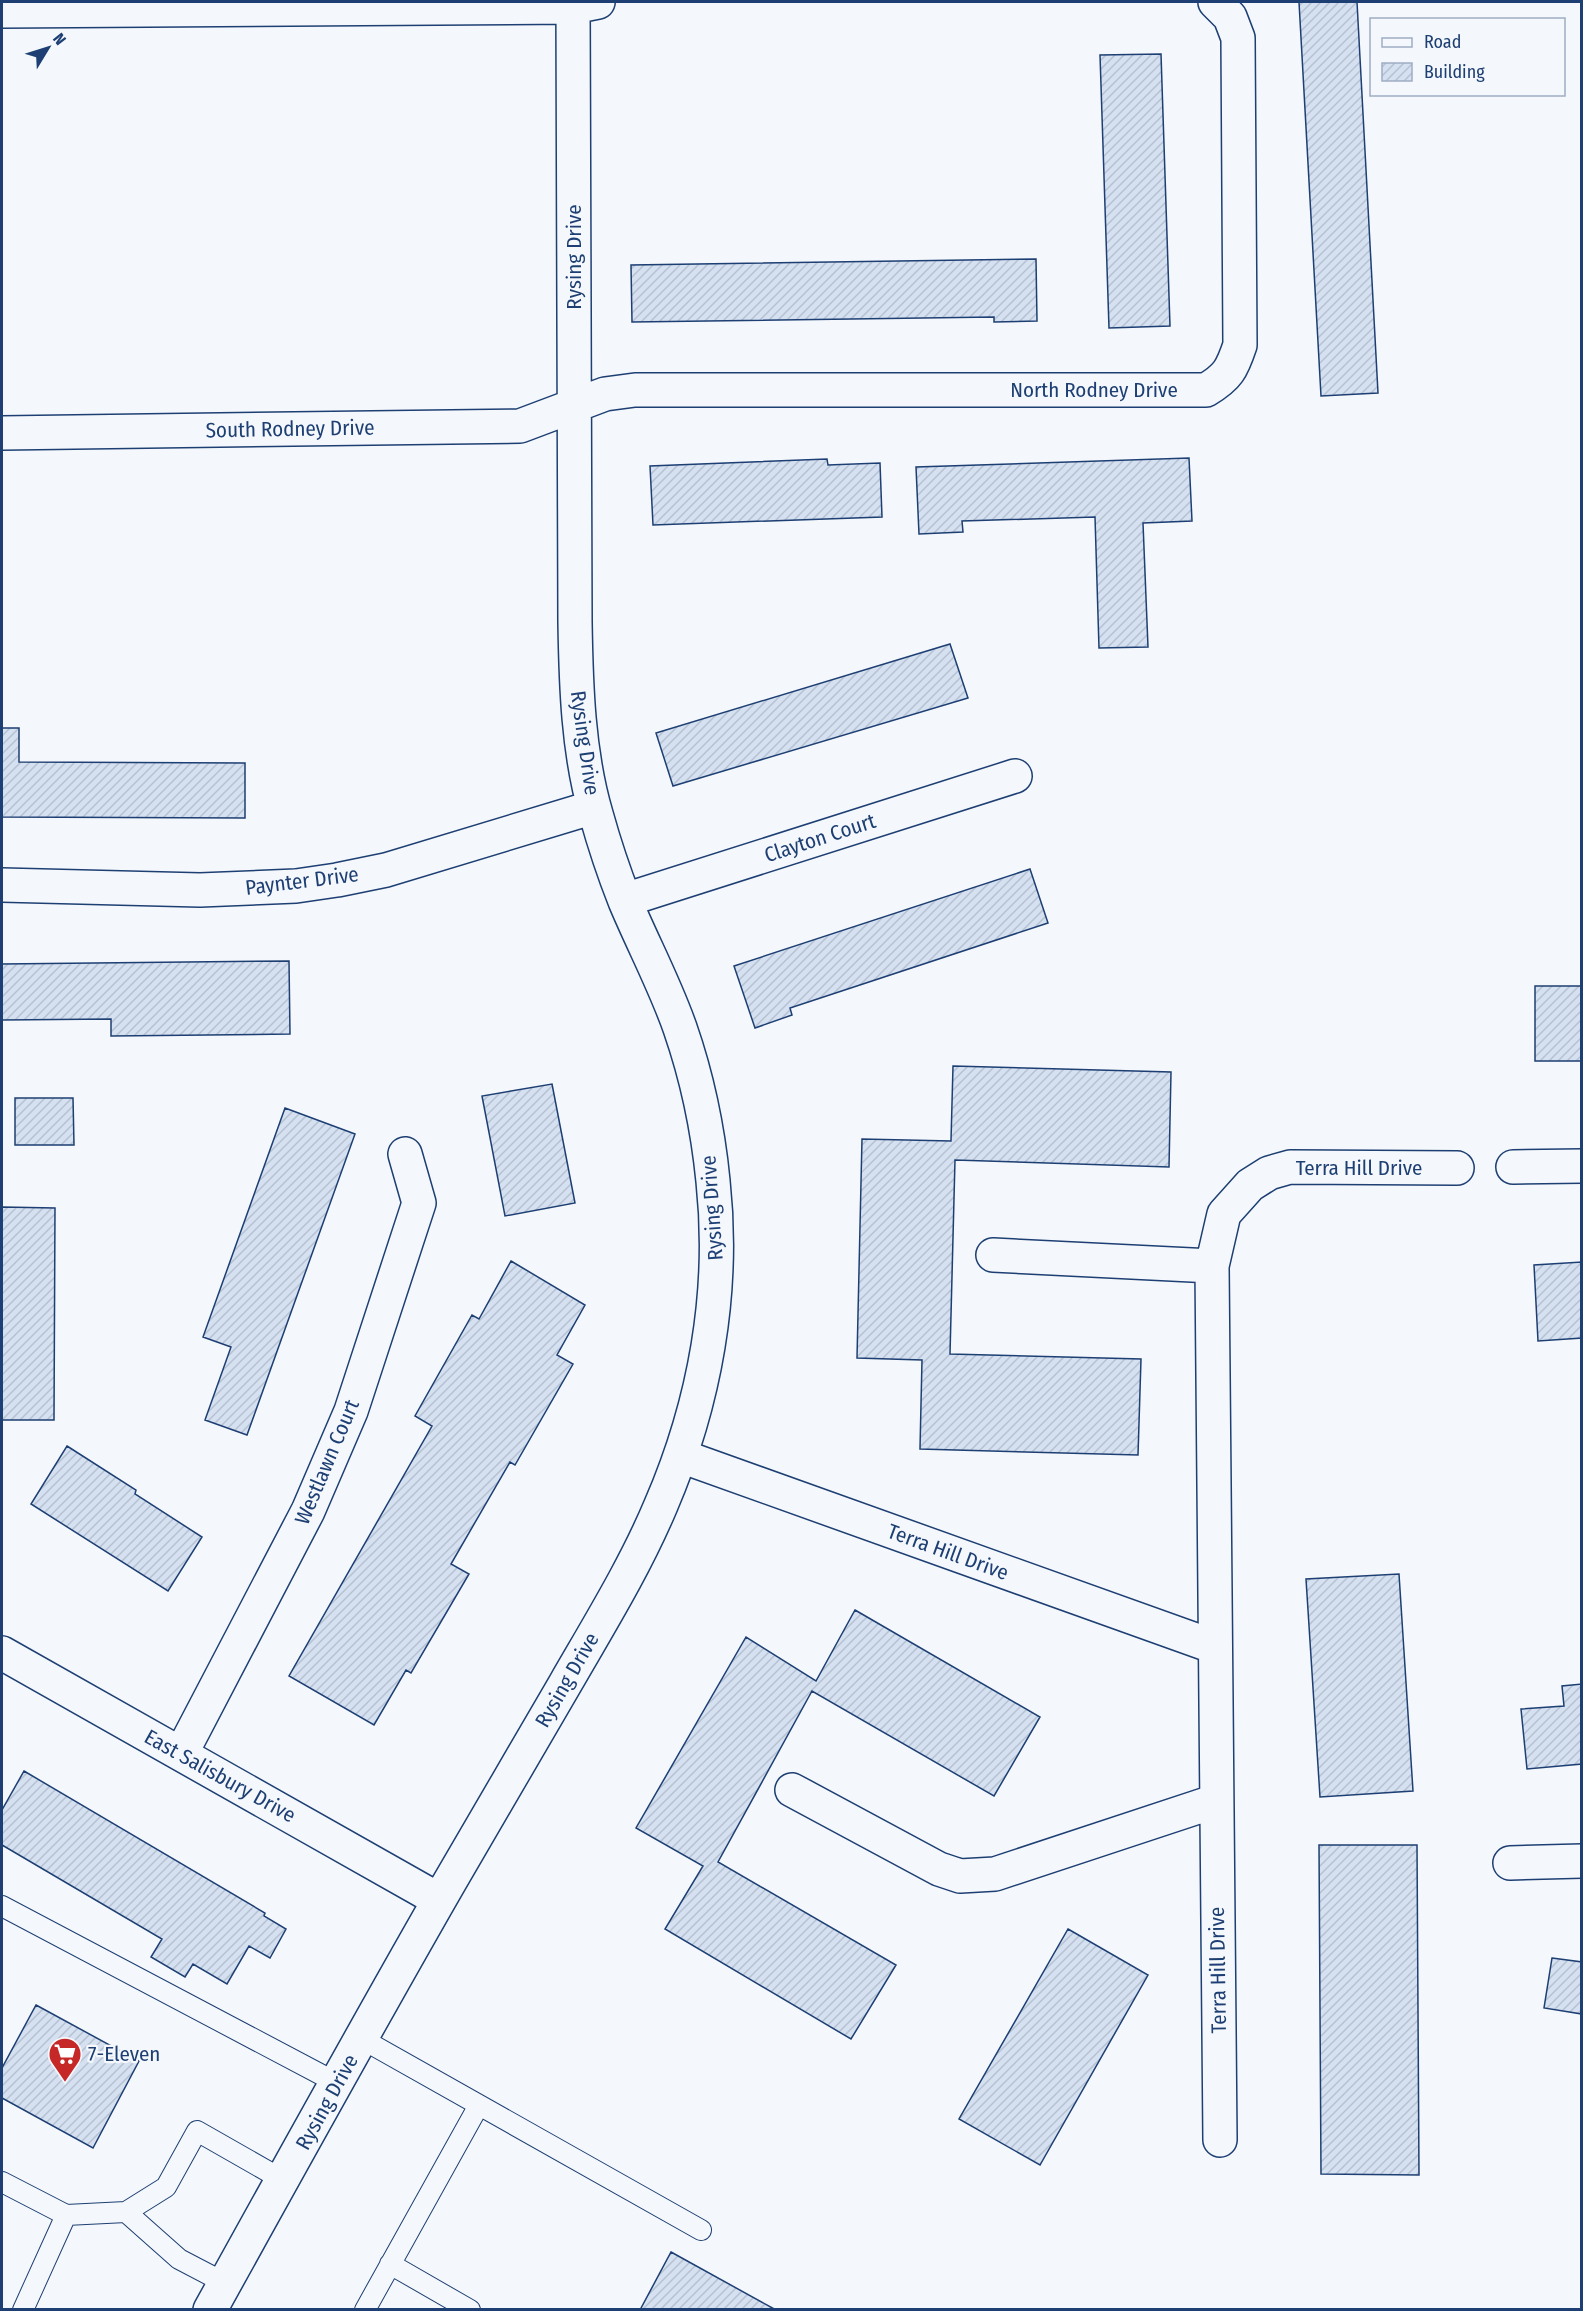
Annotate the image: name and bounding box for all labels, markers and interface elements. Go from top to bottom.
north arrow [18,18,78,78]
legend [1370,18,1565,96]
text: N [49,29,70,49]
text: Road [1424,31,1461,53]
text: Building [1424,61,1485,83]
street label: Rysing Drive [561,204,587,310]
street label: North Rodney Drive [1010,377,1178,403]
street label: South Rodney Drive [205,415,375,443]
street label: Rysing Drive [565,689,605,797]
street label: Clayton Court [761,808,879,868]
street label: Paynter Drive [244,861,360,901]
street label: Rysing Drive [695,1155,729,1261]
street label: Terra Hill Drive [1296,1155,1422,1181]
street label: Westlawn Court [289,1395,365,1528]
street label: Terra Hill Drive [884,1518,1012,1586]
street label: Rysing Drive [529,1628,605,1732]
street label: East Salisbury Drive [140,1724,300,1828]
street label: Terra Hill Drive [1204,1906,1232,2034]
supermarket icon: 7-Eleven [47,2036,83,2083]
place label: 7-Eleven [88,2041,160,2067]
street label: Rysing Drive [290,2050,364,2154]

